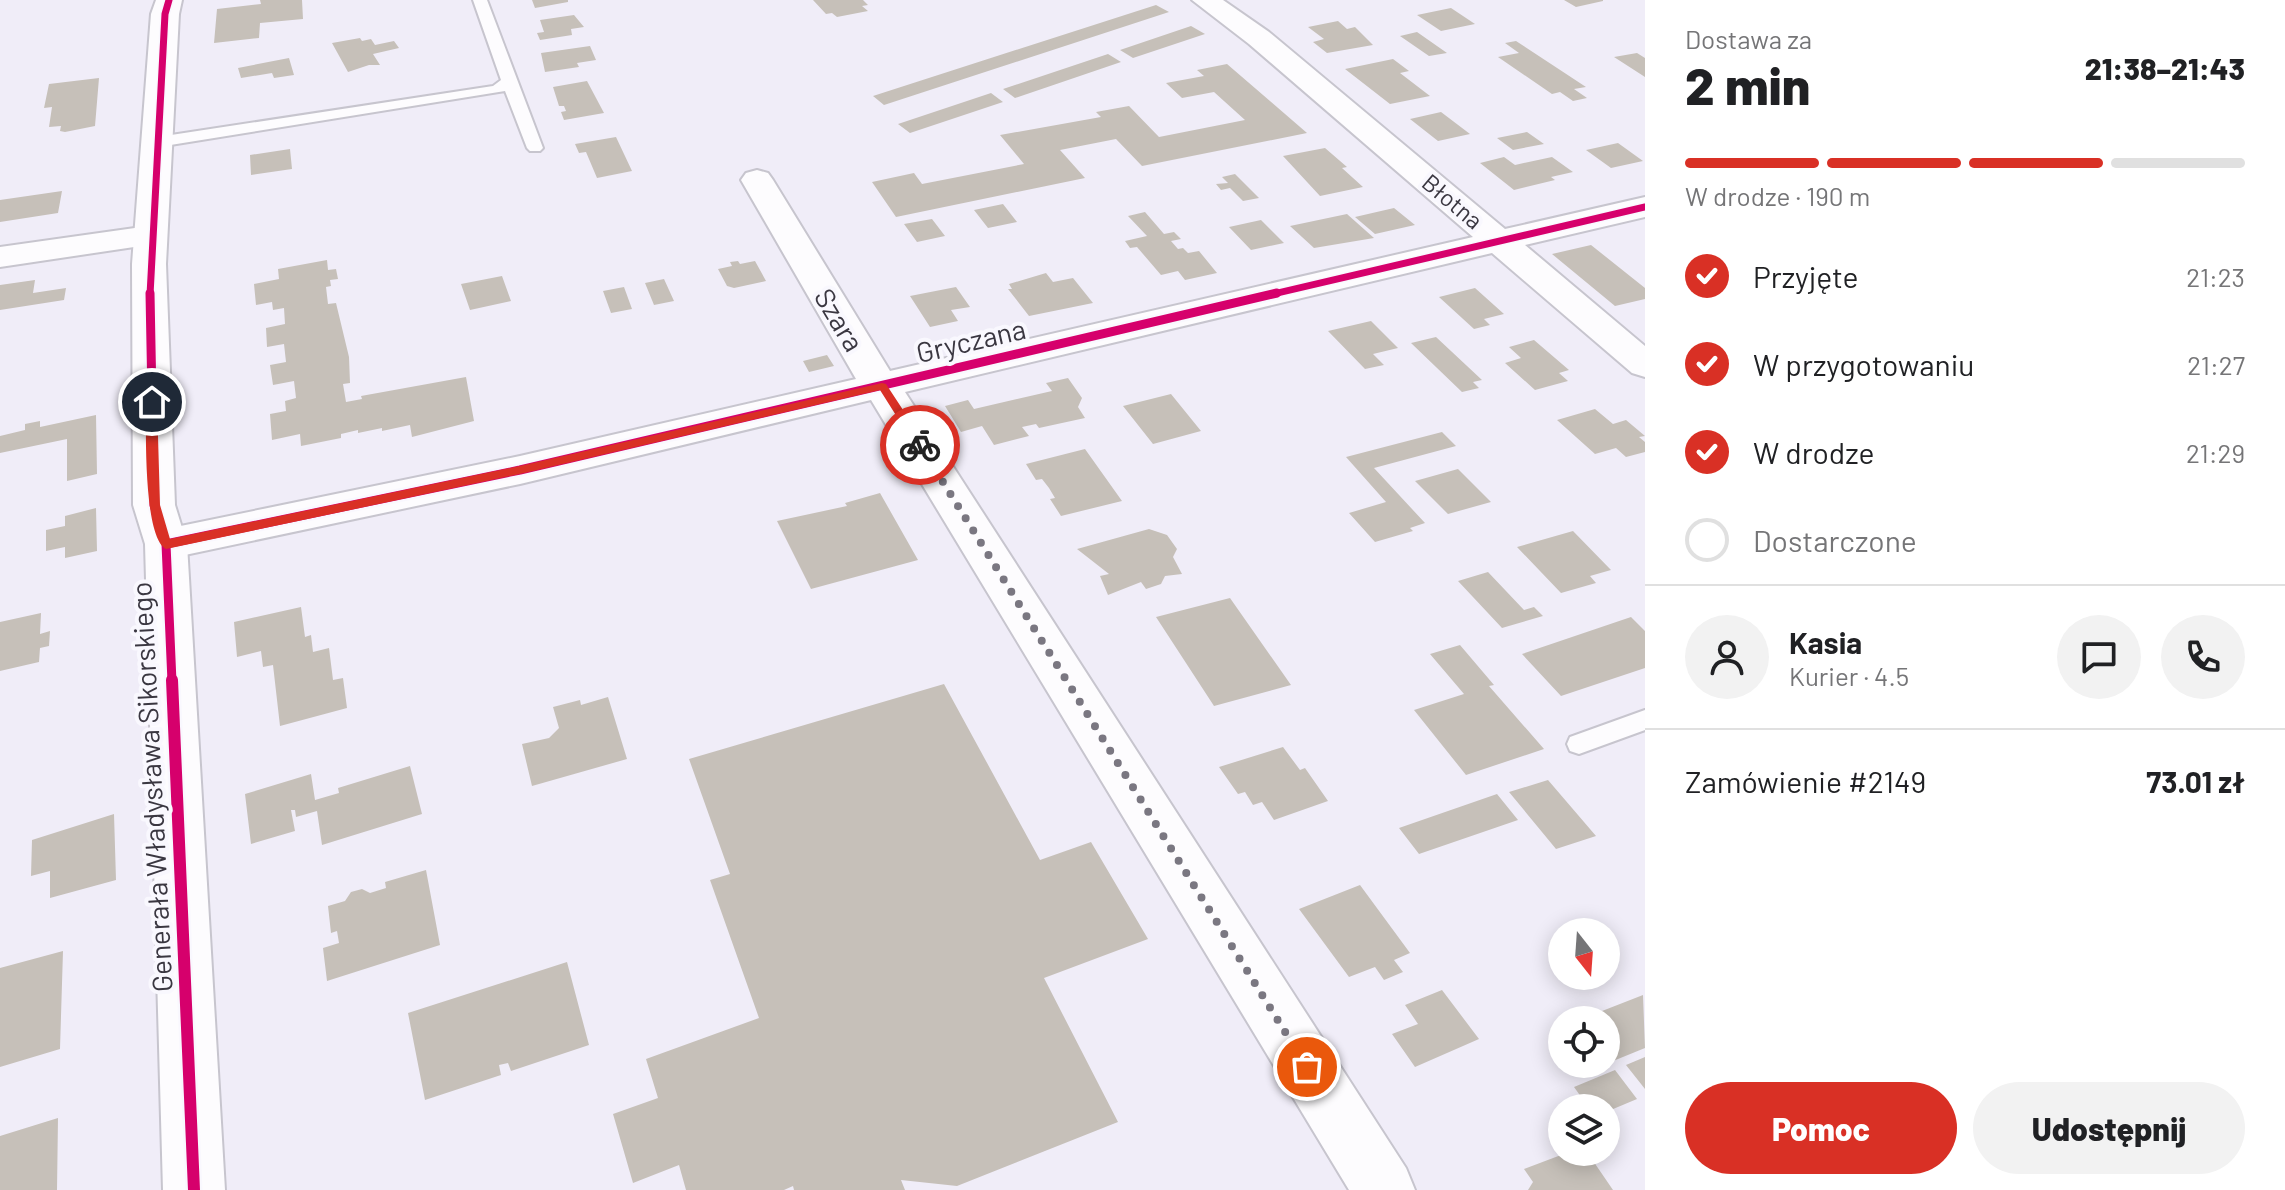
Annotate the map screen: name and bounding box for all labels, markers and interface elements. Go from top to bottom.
text: Dostawa za [1685,23,1812,54]
text: 21:38–21:43 [2085,50,2245,86]
text: 2 min [1685,53,1810,115]
street label: Błotna [1417,167,1489,235]
text: W drodze · 190 m [1685,180,1870,211]
icon: check [1685,254,1729,298]
text: Przyjęte [1753,258,1859,294]
text: 21:23 [2186,261,2245,292]
street label: Szara [808,282,872,357]
street label: Gryczana [913,311,1029,369]
icon: check [1685,342,1729,386]
text: W przygotowaniu [1753,346,1974,382]
text: 21:27 [2187,349,2245,380]
pin [118,368,186,436]
icon: home [130,380,174,424]
courier [880,405,960,485]
icon: bike [898,423,942,467]
icon: check [1685,430,1729,474]
text: W drodze [1753,434,1875,470]
text: 21:29 [2186,437,2245,468]
text: Dostarczone [1753,522,1917,558]
street label: Generała Władysława Sikorskiego [123,581,179,993]
button: person [1685,615,1769,699]
button: chat [2057,615,2141,699]
button: phone [2161,615,2245,699]
text: Kasia [1789,624,1862,660]
text: Kurier · 4.5 [1789,660,1909,691]
text: Zamówienie #2149 [1685,763,1926,799]
text: 73.01 zł [2146,763,2245,799]
north arrow [1548,918,1620,990]
map controls [1548,918,1620,1166]
button: locate [1548,1006,1620,1078]
pin [1273,1033,1341,1101]
icon: bag [1285,1045,1329,1089]
button: Pomoc [1685,1082,1957,1174]
button: Udostępnij [1973,1082,2245,1174]
button: layers [1548,1094,1620,1166]

